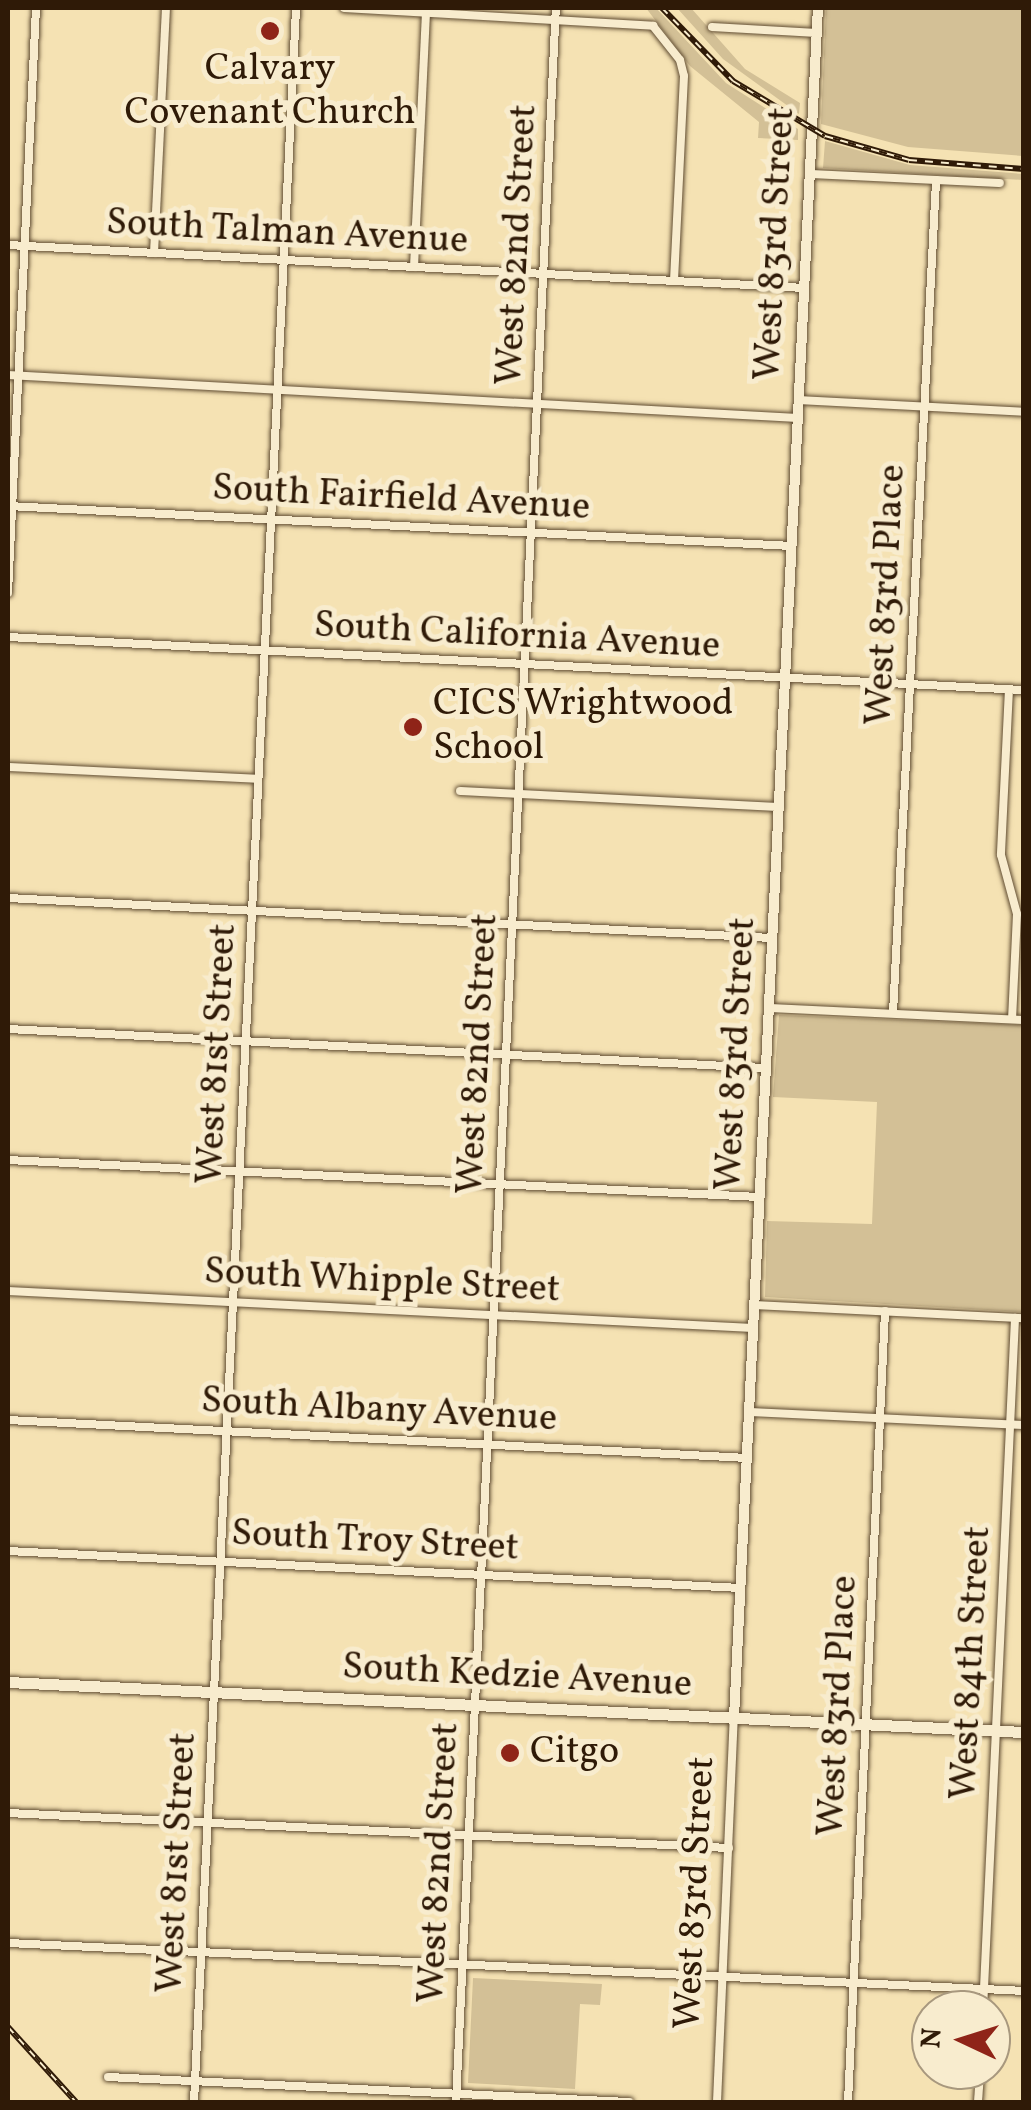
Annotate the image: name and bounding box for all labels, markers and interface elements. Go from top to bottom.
marker: Calvary Covenant Church [259,20,281,42]
place label: Calvary Covenant Church [124,47,416,136]
street label: West 82nd Street [488,103,548,387]
street label: West 83rd Street [746,106,806,382]
street label: South Talman Avenue [104,201,470,265]
street label: West 83rd Place [857,463,917,727]
street label: South Fairfield Avenue [211,466,591,532]
street label: South California Avenue [313,604,721,670]
place label: CICS Wrightwood School [433,682,735,772]
marker: CICS Wrightwood School [402,716,424,738]
street label: West 82nd Street [449,912,509,1196]
street label: West 83rd Street [707,916,767,1192]
street label: West 81st Street [188,922,248,1186]
street label: South Whipple Street [202,1250,562,1314]
street label: South Albany Avenue [199,1379,559,1443]
street label: South Troy Street [229,1512,521,1572]
street label: West 84th Street [942,1525,1002,1801]
street label: West 83rd Place [809,1574,869,1838]
street label: South Kedzie Avenue [341,1645,693,1709]
street label: West 82nd Street [410,1721,470,2005]
place label: Citgo [530,1730,619,1776]
street label: West 81st Street [148,1731,208,1995]
marker: Citgo [499,1742,521,1764]
street label: West 83rd Street [666,1755,726,2031]
north arrow [911,1990,1011,2090]
text: N [912,2027,953,2050]

